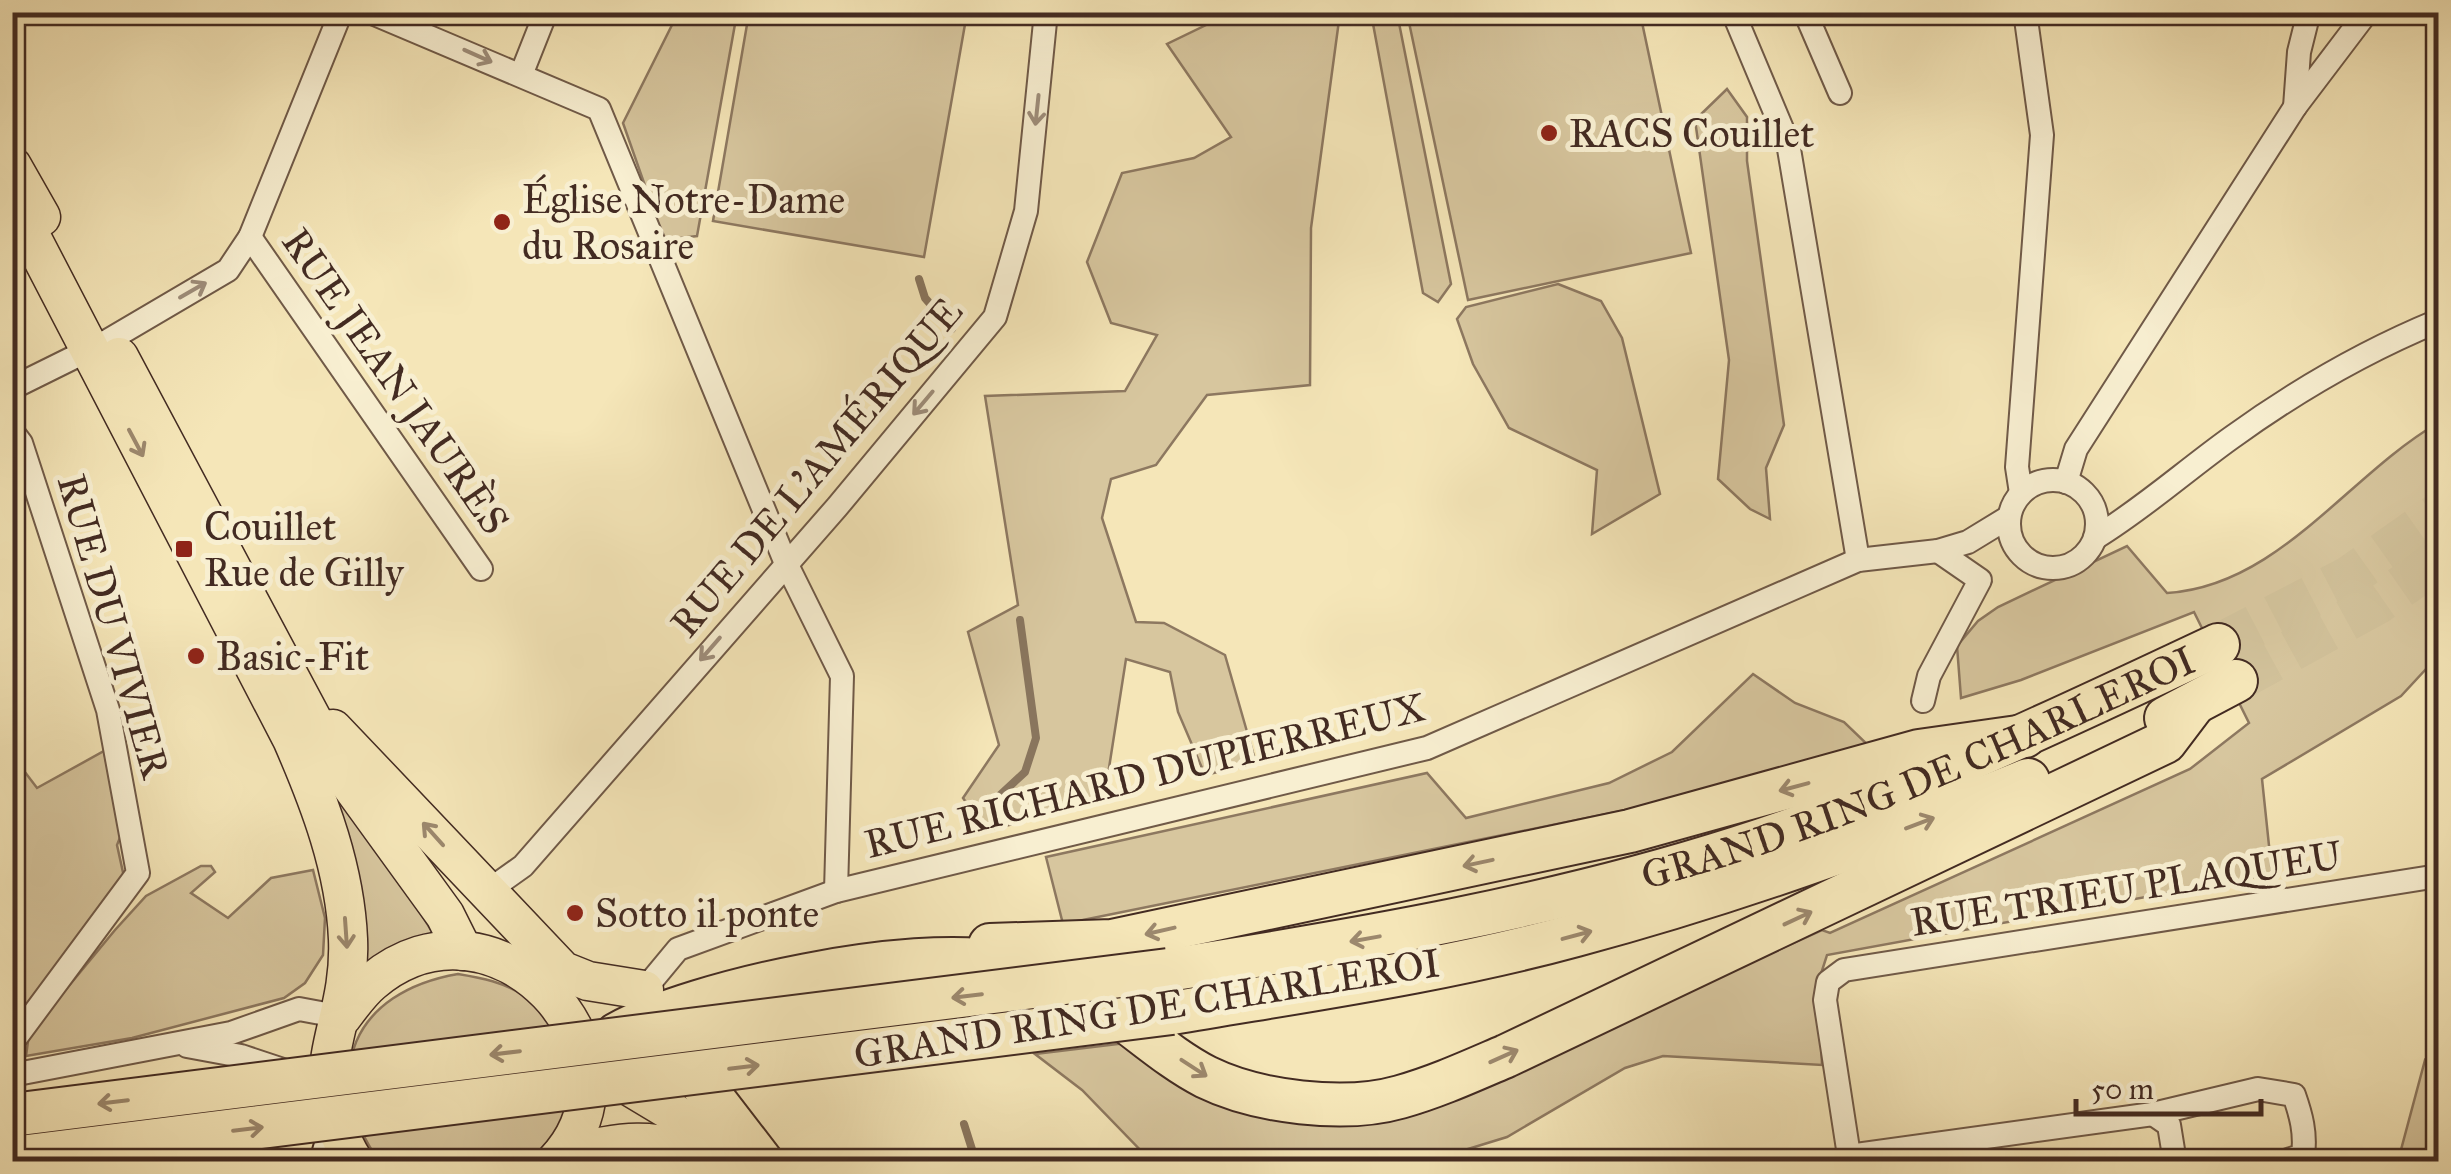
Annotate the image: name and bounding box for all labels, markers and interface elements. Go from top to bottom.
one-way arrow [462,48,492,67]
one-way arrow [1027,93,1046,125]
place label: RACS Couillet [1569,109,1814,158]
marker: RACS Couillet [1538,122,1560,144]
place label: Église Notre-Dame du Rosaire [522,174,845,270]
marker: Église Notre-Dame du Rosaire [491,211,513,233]
street label: RUE JEAN JAURÈS [272,218,520,544]
one-way arrow [178,280,207,300]
street label: RUE DE L'AMÉRIQUE [659,287,973,647]
one-way arrow [912,390,934,416]
one-way arrow [127,428,146,457]
street label: RUE DU VIVIER [47,469,181,784]
place label: Couillet Rue de Gilly [204,502,405,597]
marker: Couillet Rue de Gilly [173,538,195,560]
place label: Basic-Fit [216,632,369,681]
one-way arrow [699,635,721,661]
street label: GRAND RING DE CHARLEROI [1636,635,2203,900]
marker: Basic-Fit [185,645,207,667]
street label: RUE RICHARD DUPIERREUX [860,682,1431,869]
one-way arrow [1779,779,1810,798]
one-way arrow [1904,813,1934,831]
one-way arrow [421,822,444,847]
street label: RUE TRIEU PLAQUEU [1907,830,2345,947]
one-way arrow [1463,854,1495,873]
place label: Sotto il ponte [595,889,819,938]
marker: Sotto il ponte [564,902,586,924]
one-way arrow [1783,908,1813,927]
one-way arrow [337,916,356,948]
one-way arrow [1145,923,1177,941]
one-way arrow [1561,924,1592,943]
one-way arrow [1349,930,1382,948]
street label: GRAND RING DE CHARLEROI [850,938,1444,1079]
one-way arrow [951,987,983,1005]
one-way arrow [490,1045,522,1063]
one-way arrow [1488,1046,1518,1065]
scale bar [2076,1054,2261,1116]
one-way arrow [728,1057,760,1076]
one-way arrow [1180,1057,1208,1078]
text: 50 m [2091,1071,2154,1107]
one-way arrow [98,1094,130,1112]
one-way arrow [232,1119,264,1137]

